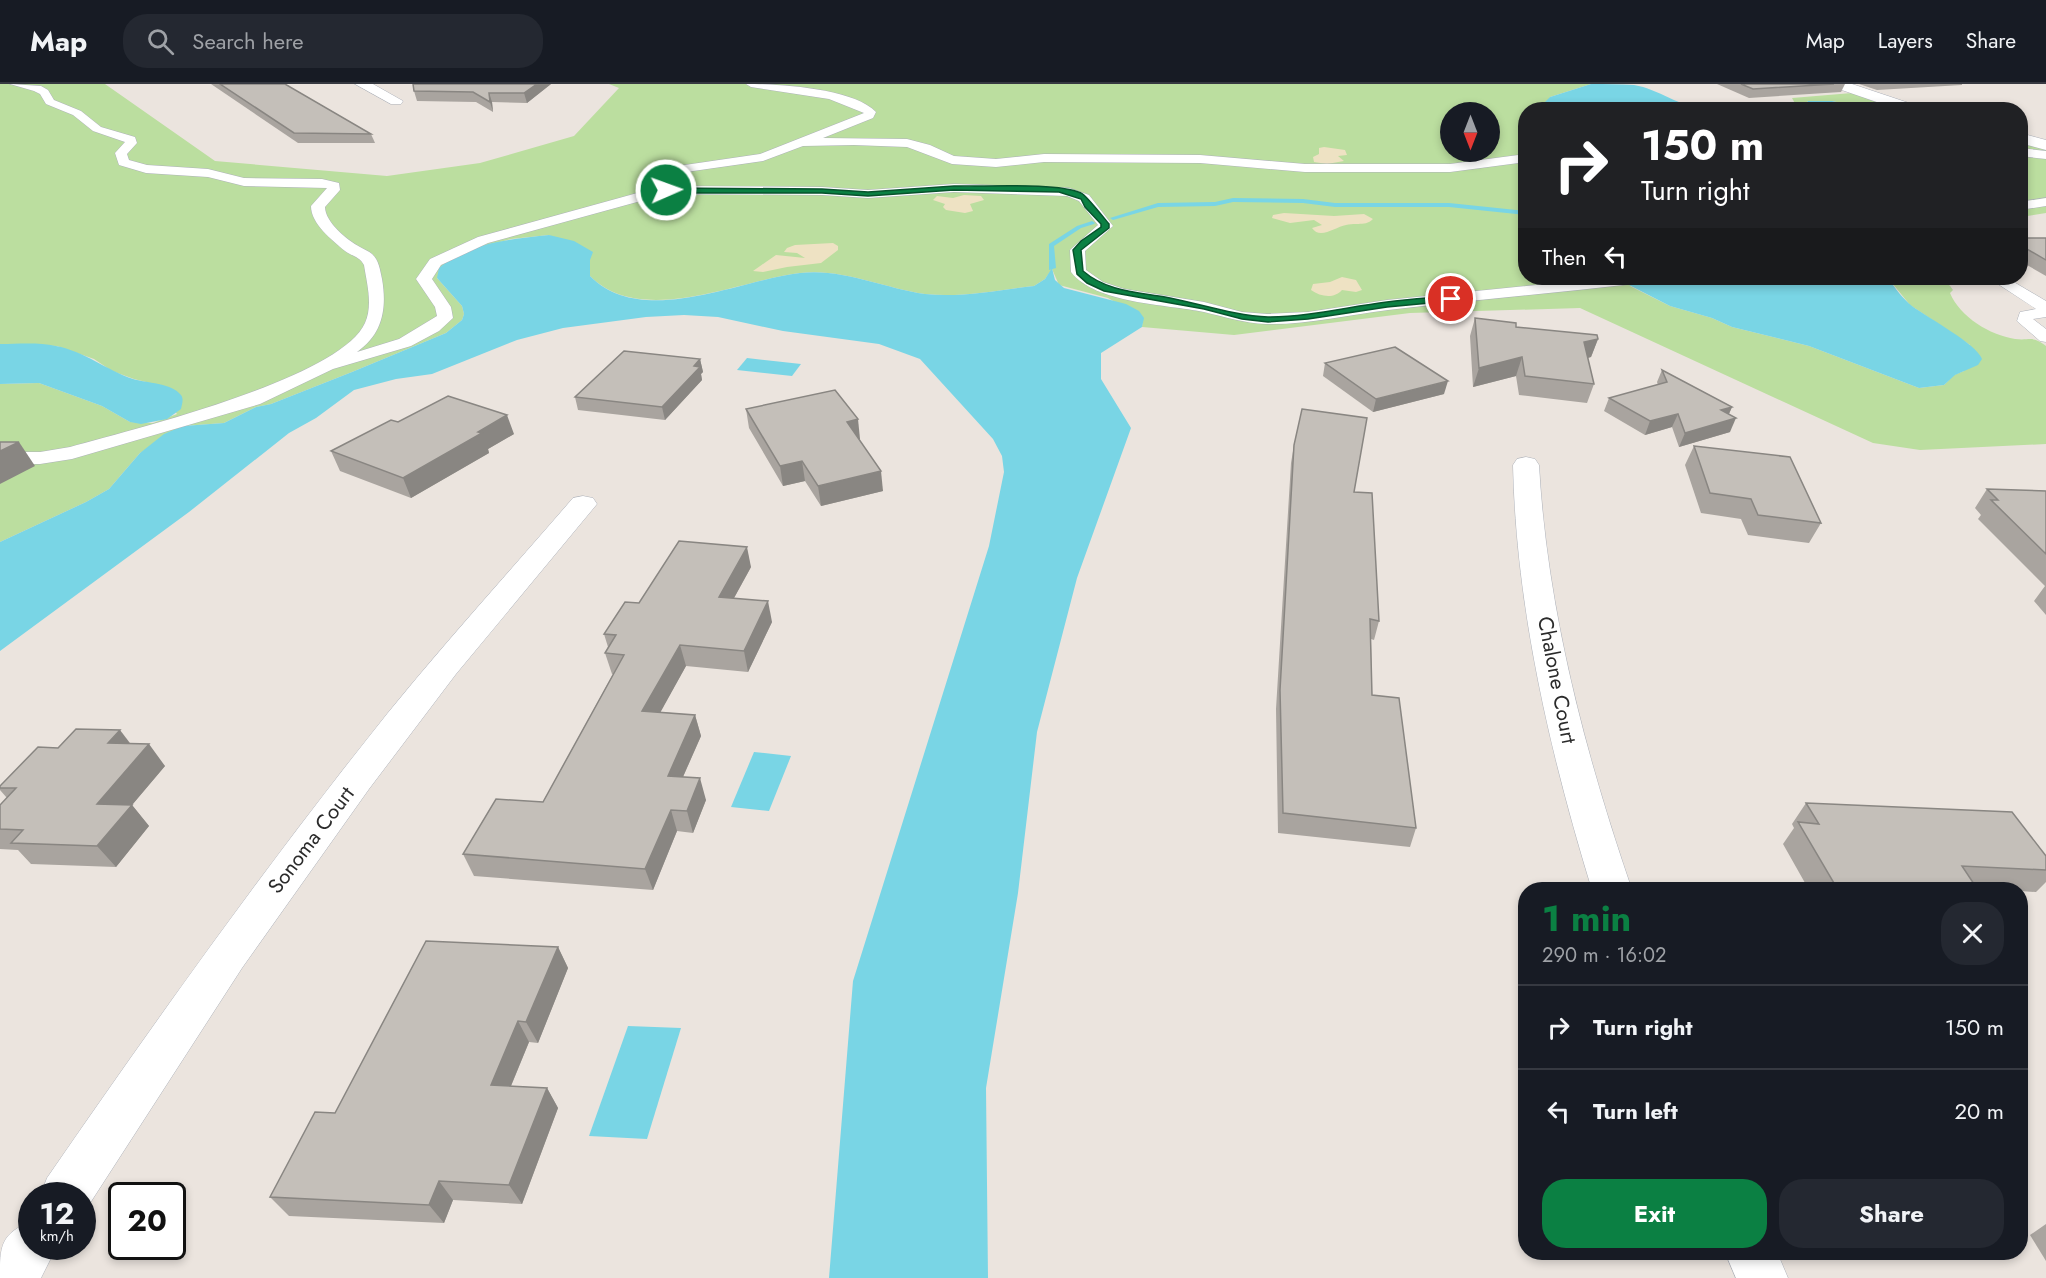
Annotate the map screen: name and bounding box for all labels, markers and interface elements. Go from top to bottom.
search box [123,14,543,68]
text: Map [30,21,87,62]
icon: search [144,25,177,58]
text: Search here [192,25,304,57]
text: Map [1806,26,1845,56]
text: Layers [1878,26,1933,56]
text: Share [1966,26,2016,56]
north arrow [1440,102,1500,162]
map controls [1440,102,1500,162]
text: 150 m [1641,115,1764,176]
icon: right [1542,126,1620,204]
position arrow [634,158,698,222]
text: Turn right [1641,171,1749,210]
icon: left [1599,240,1632,273]
text: Then [1542,241,1587,273]
pin [1425,273,1476,324]
icon: arrive [1434,282,1467,315]
street label: Chalone Court [1530,614,1584,746]
street label: Sonoma Court [261,780,361,900]
text: 1 min [1542,892,1631,944]
button: close [1941,902,2004,965]
text: 290 m · 16:02 [1542,941,1666,970]
icon: right [1542,1011,1575,1044]
text: Turn right [1593,1011,1693,1043]
text: 150 m [1945,1011,2004,1043]
icon: left [1542,1095,1575,1128]
text: Turn left [1593,1095,1678,1127]
text: 20 m [1955,1095,2004,1127]
button: Exit [1542,1179,1767,1248]
button: Share [1779,1179,2004,1248]
speed limit sign: 20 [108,1182,186,1260]
text: 12 [40,1192,74,1235]
text: km/h [40,1225,74,1247]

